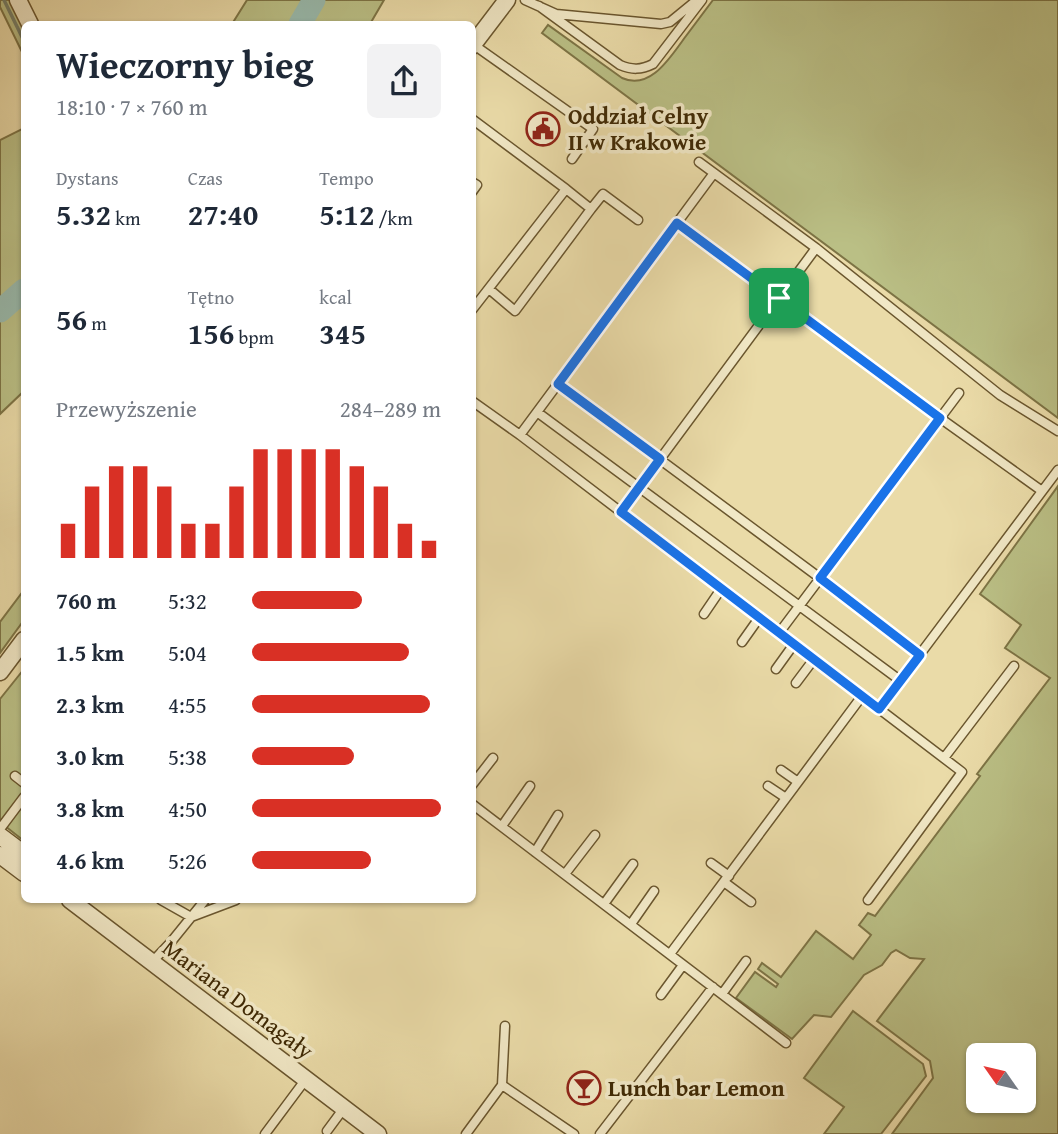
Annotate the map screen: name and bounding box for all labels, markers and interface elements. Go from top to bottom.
text: Wieczorny bieg [56,36,314,92]
button: share [367,44,441,118]
text: 18:10 · 7 × 760 m [56,90,208,123]
place label: Oddział Celny II w Krakowie [568,99,708,158]
public building icon: Oddział Celny II w Krakowie [524,110,562,148]
text: Dystans [56,164,118,192]
text: Czas [188,164,223,192]
text: Tempo [319,164,374,192]
text: 5.32 [56,192,111,236]
text: 27:40 [188,192,258,236]
text: 5:12 [319,192,374,236]
text: km [111,204,140,232]
text: /km [374,204,413,232]
pin [749,268,809,328]
icon: arrive [760,279,798,317]
text: Tętno [188,283,234,311]
text: kcal [319,283,352,311]
text: 56 [56,297,87,341]
text: m [87,309,107,337]
text: 156 [188,311,234,355]
text: 345 [319,311,366,355]
text: bpm [234,323,274,351]
text: Przewyższenie [56,392,197,425]
text: 284–289 m [340,392,441,425]
text: 760 m [56,584,117,617]
text: 5:32 [168,584,207,617]
text: 1.5 km [56,636,124,669]
text: 5:04 [168,636,207,669]
text: 2.3 km [56,688,124,721]
text: 4:55 [168,688,207,721]
text: 3.0 km [56,740,124,773]
text: 5:38 [168,740,207,773]
text: 3.8 km [56,792,124,825]
text: 4:50 [168,792,207,825]
text: 4.6 km [56,844,124,877]
text: 5:26 [168,844,207,877]
street label: Mariana Domagały [156,931,321,1067]
north arrow [966,1043,1036,1113]
map controls [966,1043,1036,1113]
bar icon: Lunch bar Lemon [565,1069,603,1107]
place label: Lunch bar Lemon [608,1071,785,1104]

